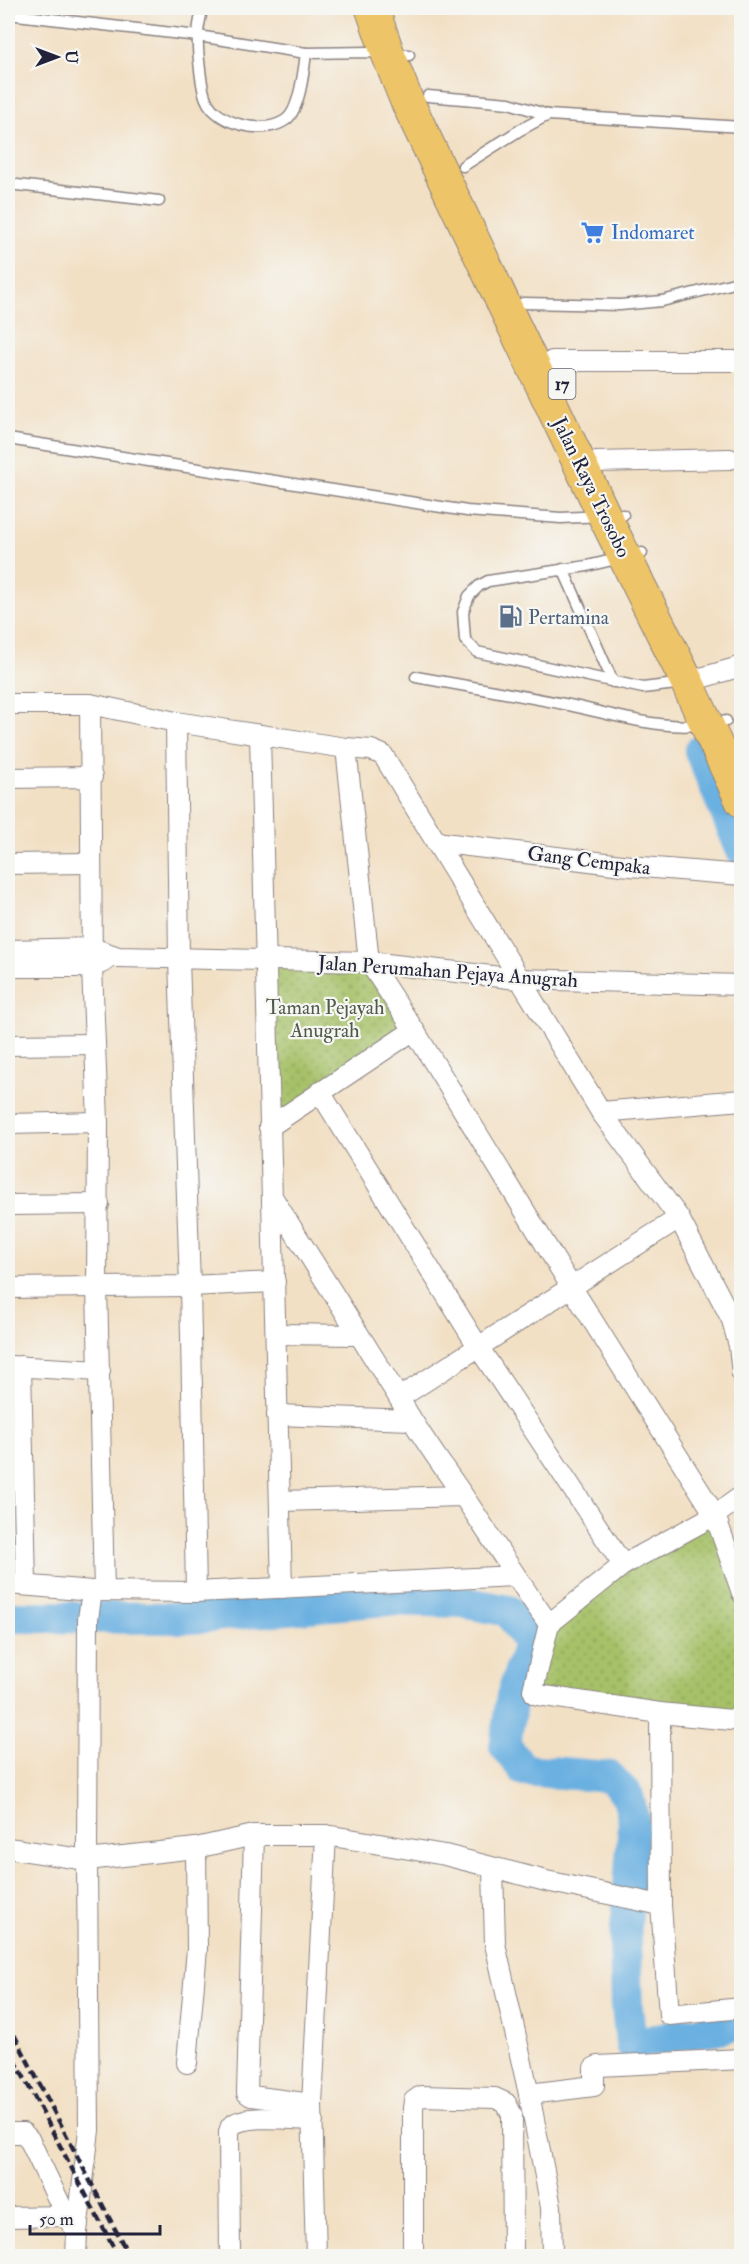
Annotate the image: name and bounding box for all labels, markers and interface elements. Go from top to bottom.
north arrow [27,27,87,87]
text: U [61,50,81,64]
supermarket icon: Indomaret [580,219,606,245]
place label: Indomaret [611,220,695,245]
road number: 17 [548,369,576,399]
street label: Jalan Raya Trosobo [546,412,636,561]
fuel station icon: Pertamina [497,604,523,630]
place label: Pertamina [528,605,610,630]
street label: Gang Cempaka [526,841,653,882]
street label: Jalan Perumahan Pejaya Anugrah [316,950,579,993]
park label: Taman Pejayah Anugrah [266,995,385,1043]
scale bar [30,2198,160,2236]
text: 50 m [39,2208,74,2231]

